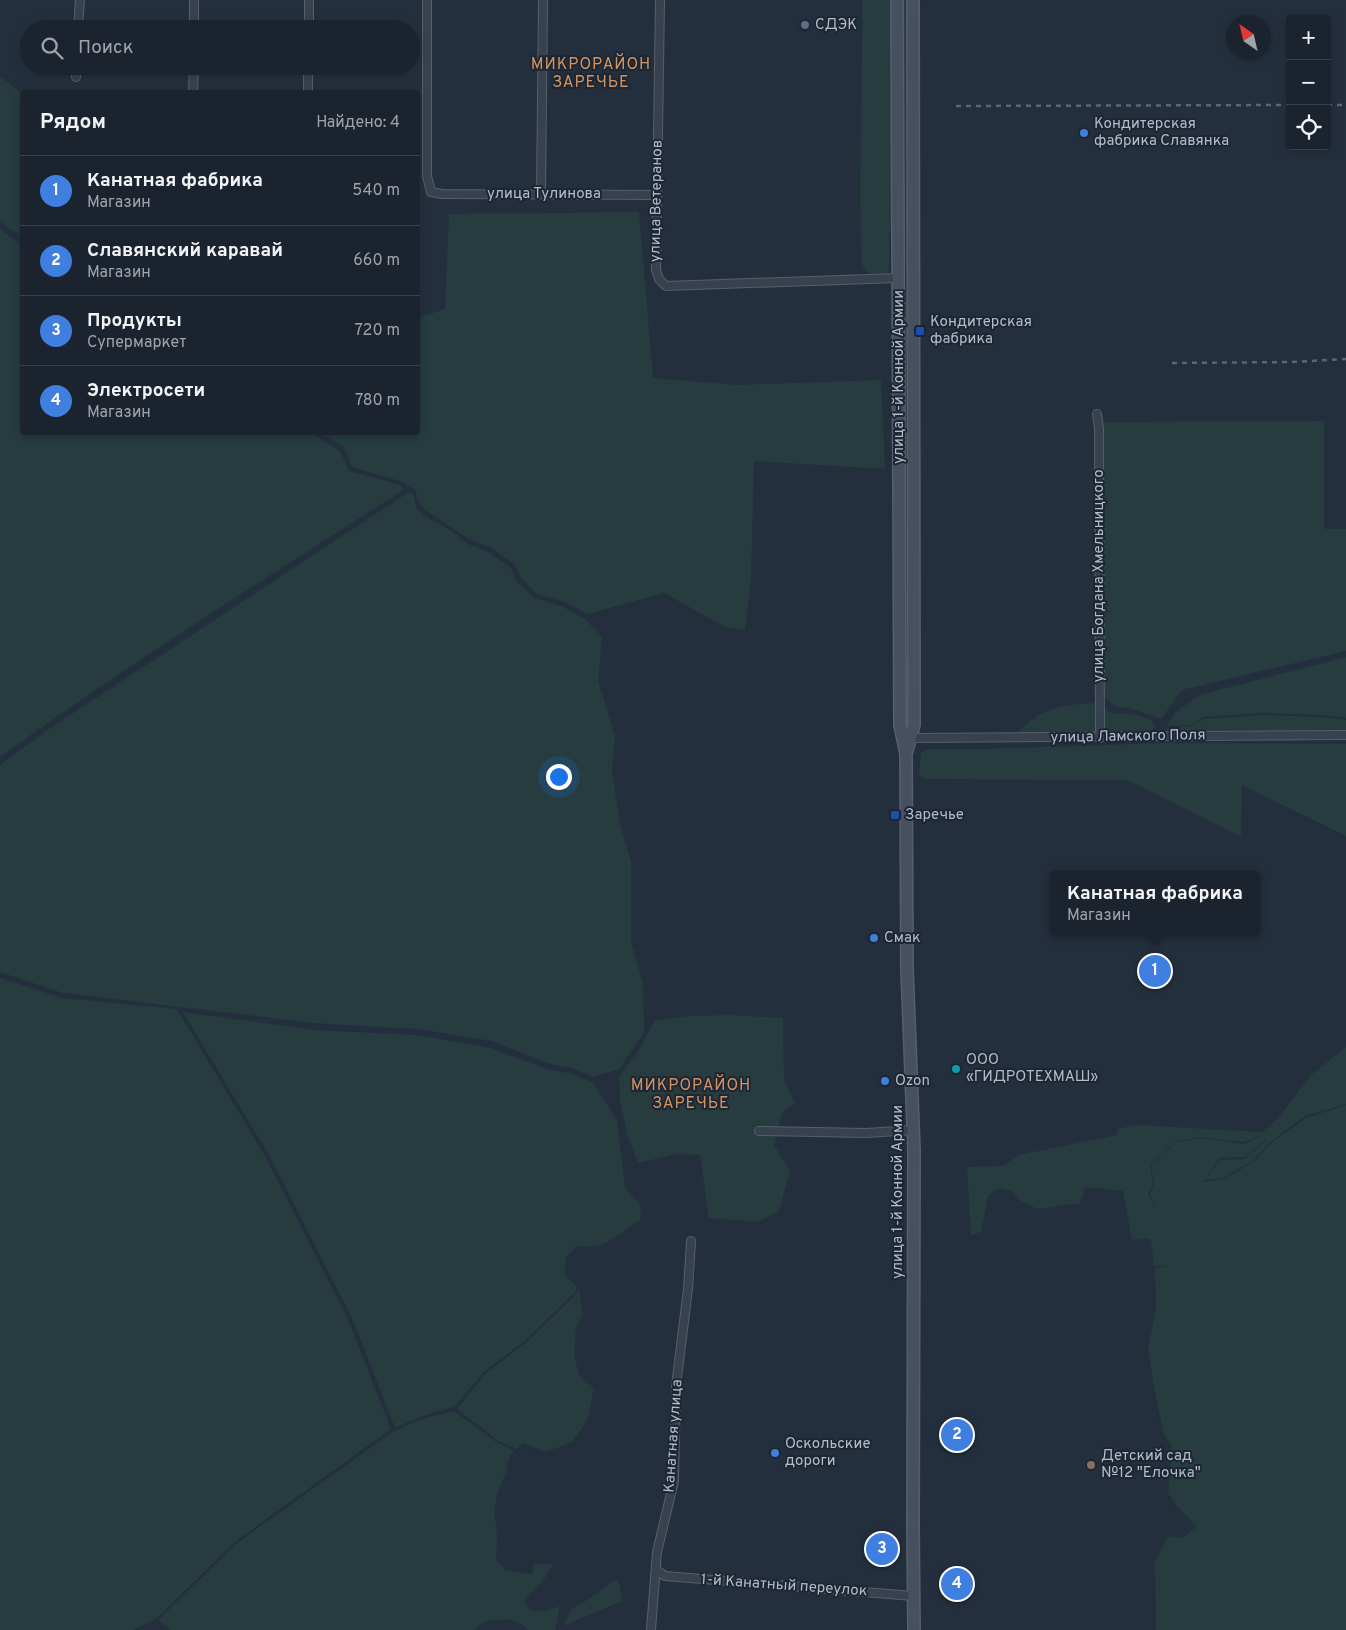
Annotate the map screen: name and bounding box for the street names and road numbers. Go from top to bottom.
street label: улица Ветеранов [646,140,668,262]
street label: улица Тулинова [487,185,601,204]
street label: улица 1-й Конной Армии [890,290,909,464]
street label: улица Богдана Хмельницкого [1090,469,1109,683]
street label: улица Ламского Поля [1050,726,1206,748]
street label: улица 1-й Конной Армии [889,1105,908,1279]
street label: Канатная улица [661,1379,687,1493]
street label: 1-й Канатный переулок [700,1571,868,1601]

